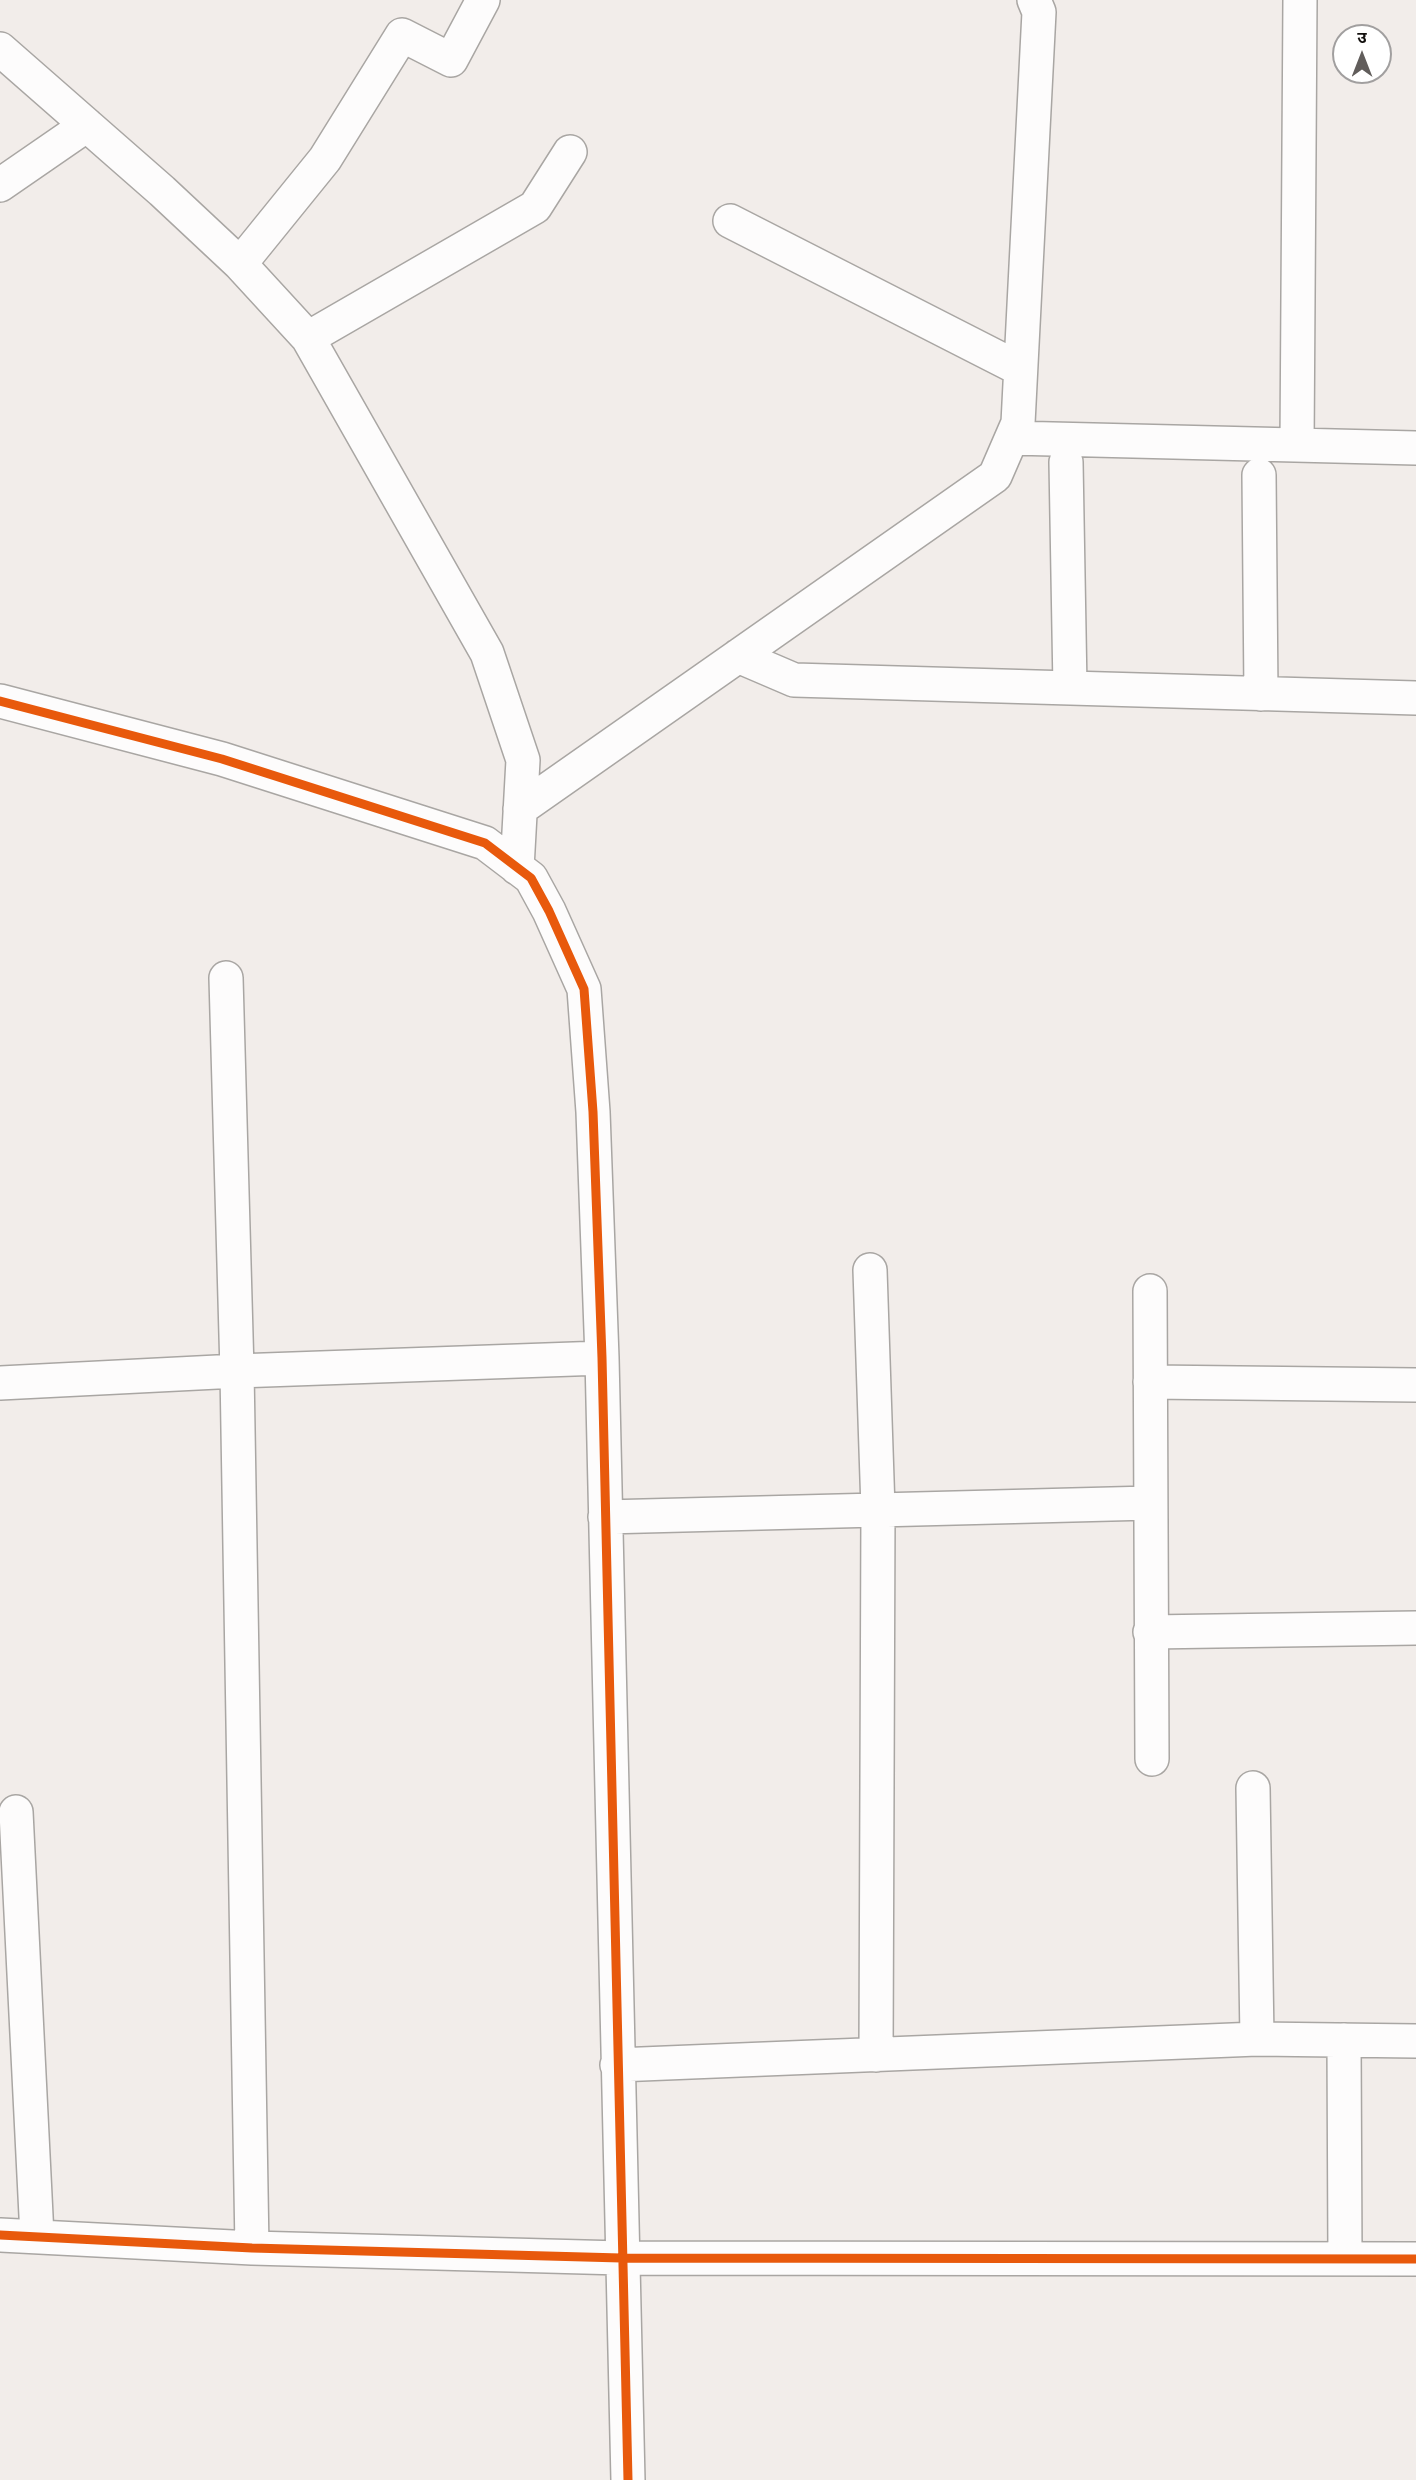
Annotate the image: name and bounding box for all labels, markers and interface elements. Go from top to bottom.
north arrow [1332,24,1392,84]
text: उ [1357,28,1367,47]

